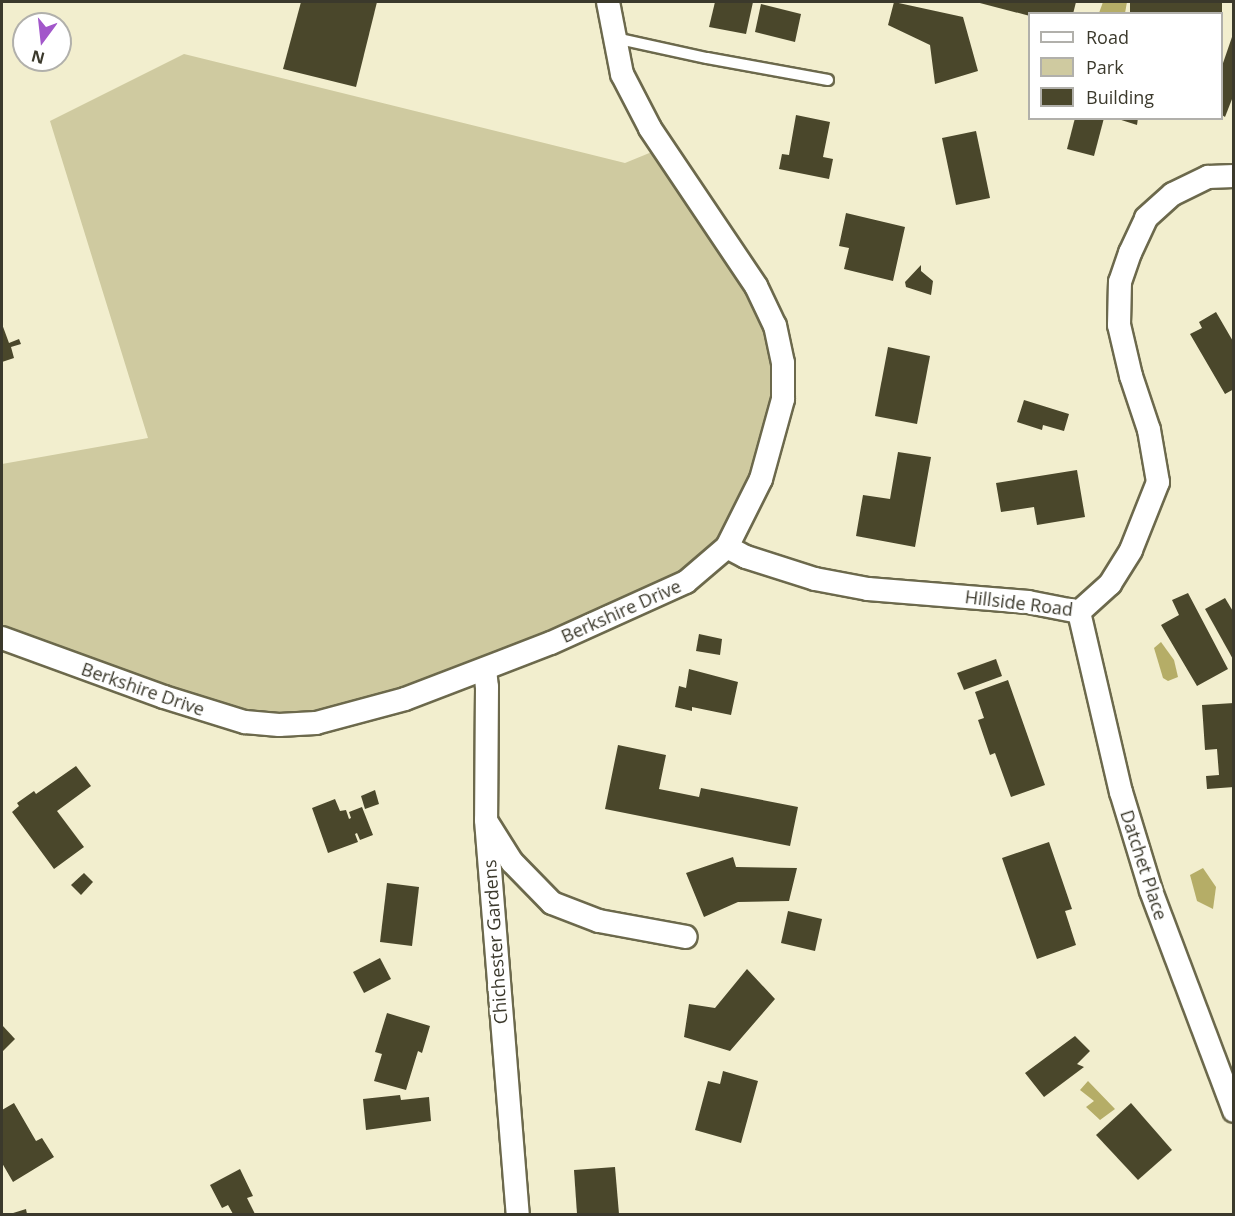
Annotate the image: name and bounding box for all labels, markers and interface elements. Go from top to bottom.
north arrow [12,12,72,72]
legend [1028,12,1223,120]
text: Road [1086,25,1129,49]
text: N [29,45,47,70]
text: Park [1086,55,1124,79]
text: Building [1086,85,1154,109]
street label: Berkshire Drive [558,575,684,647]
street label: Hillside Road [964,586,1074,620]
street label: Berkshire Drive [79,658,207,720]
street label: Datchet Place [1116,807,1172,923]
street label: Chichester Gardens [478,859,512,1025]

